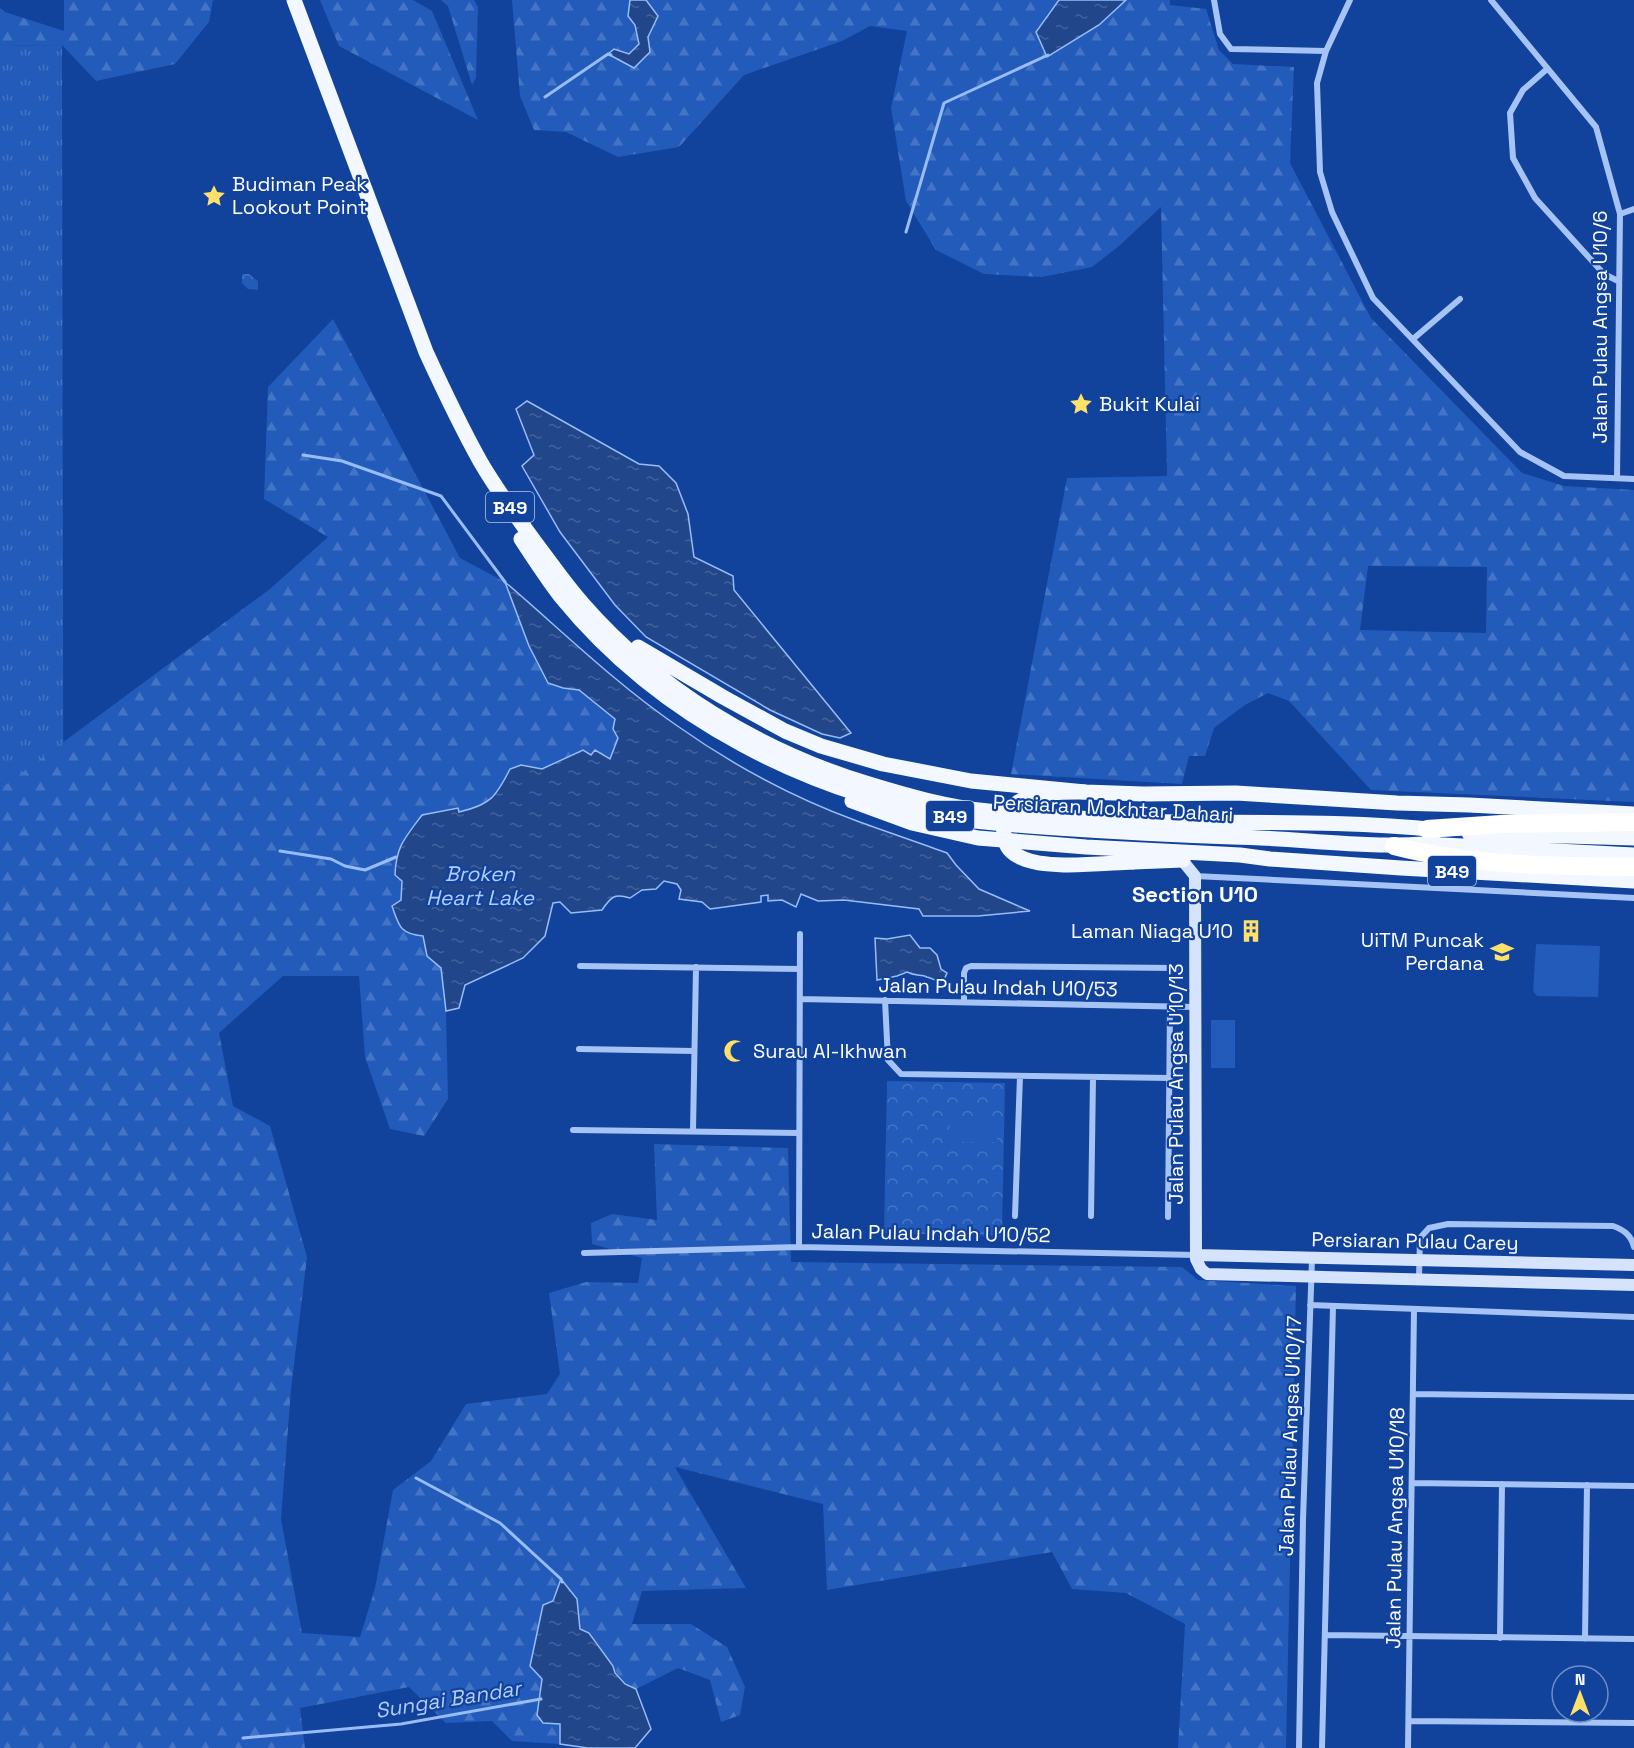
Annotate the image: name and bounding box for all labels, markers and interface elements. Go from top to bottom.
place label: Budiman Peak Lookout Point [232,171,367,220]
place icon: Budiman Peak Lookout Point [201,183,227,209]
street label: Jalan Pulau Angsa U10/6 [1587,210,1613,444]
place icon: Bukit Kulai [1068,391,1094,417]
place label: Bukit Kulai [1099,391,1200,417]
road number: B49 [486,492,534,522]
street label: Persiaran Mokhtar Dahari [992,789,1234,827]
road number: B49 [926,801,974,831]
road number: B49 [1428,856,1476,886]
water label: Broken Heart Lake [426,860,536,911]
district label: Section U10 [1132,880,1258,908]
place label: Laman Niaga U10 [1071,918,1233,944]
building icon: Laman Niaga U10 [1238,918,1264,944]
place label: UiTM Puncak Perdana [1361,927,1484,976]
school or university icon: UiTM Puncak Perdana [1489,939,1515,965]
street label: Jalan Pulau Angsa U10/13 [1163,963,1189,1205]
street label: Jalan Pulau Indah U10/53 [878,972,1118,1002]
mosque icon: Surau Al-Ikhwan [722,1038,748,1064]
place label: Surau Al-Ikhwan [753,1038,907,1064]
street label: Jalan Pulau Indah U10/52 [811,1218,1051,1248]
street label: Persiaran Pulau Carey [1311,1226,1519,1256]
street label: Jalan Pulau Angsa U10/17 [1273,1315,1307,1557]
street label: Jalan Pulau Angsa U10/18 [1380,1407,1410,1649]
north arrow [1550,1664,1610,1724]
text: N [1575,1669,1585,1690]
water label: Sungai Bandar [373,1674,525,1724]

